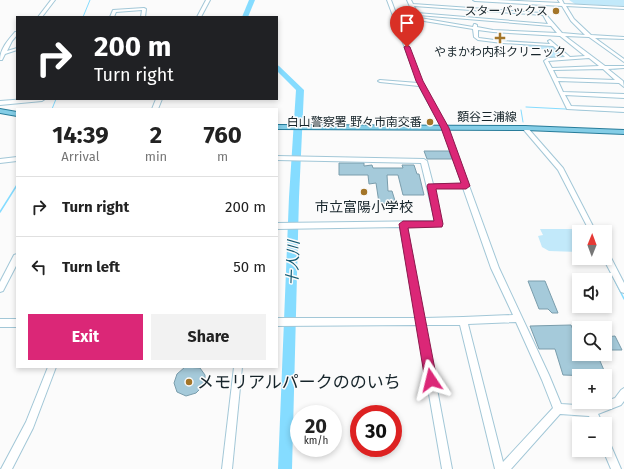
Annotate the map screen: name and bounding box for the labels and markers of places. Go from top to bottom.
place label: スターバックス [464,4,548,18]
pin [390,6,424,47]
marker: スターバックス [551,6,561,16]
marker: やまかわ内科クリニック [494,32,506,44]
place label: やまかわ内科クリニック [434,45,566,59]
place label: 白山警察署 野々市南交番 [287,115,422,129]
marker: 白山警察署 野々市南交番 [425,117,435,127]
marker: 市立富陽小学校 [359,187,369,197]
place label: 市立富陽小学校 [315,199,413,216]
place label: メモリアルパークののいち [197,372,401,393]
marker: メモリアルパークののいち [184,377,194,387]

